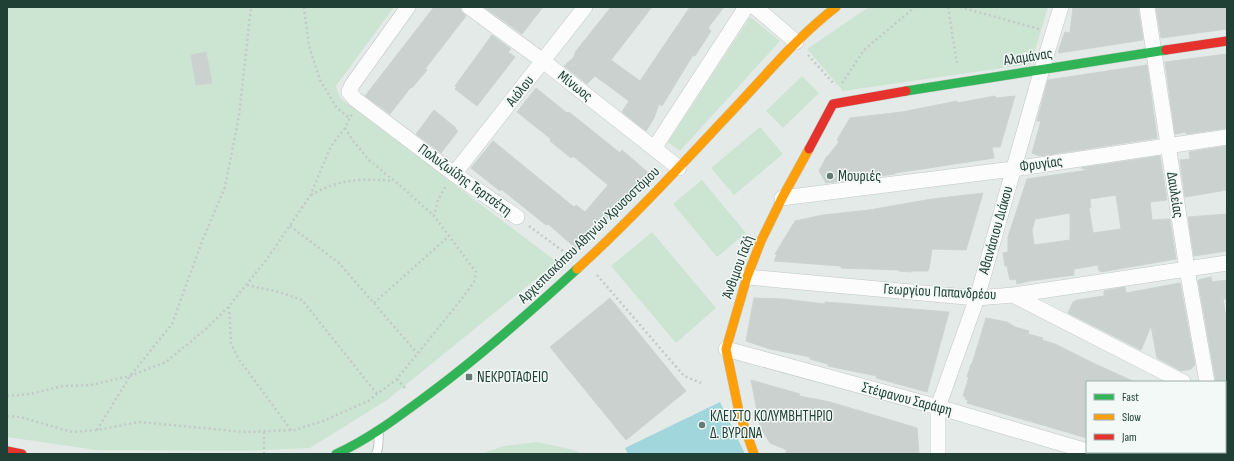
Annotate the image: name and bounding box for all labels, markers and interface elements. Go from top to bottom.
street label: Αλαμάνας [1001,44,1054,70]
street label: Μίνωος [554,66,596,106]
street label: Αιόλου [501,72,538,111]
street label: Πολυζωίδης Τερτσέτη [414,140,516,220]
street label: Φρυγίας [1018,152,1064,176]
street label: Αρχιεπισκόπου Αθηνών Χρυσοστόμου [514,162,664,308]
place label: Μουριές [838,167,881,186]
marker: Μουριές [825,171,835,181]
street label: Δαυλείας [1162,171,1188,219]
street label: Αθανάσιου Διάκου [974,184,1018,277]
street label: Άνθιμου Γαζή [718,233,758,301]
street label: Γεωργίου Παπανδρέου [883,280,997,304]
place label: ΝΕΚΡΟΤΑΦΕΙΟ [477,368,549,387]
marker: ΝΕΚΡΟΤΑΦΕΙΟ [464,372,474,382]
street label: Στέφανου Σαράφη [860,378,954,420]
legend [1086,381,1226,453]
text: Fast [1122,390,1139,405]
place label: ΚΛΕΙΣΤΟ ΚΟΛΥΜΒΗΤΗΡΙΟ Δ. ΒΥΡΩΝΑ [710,407,833,443]
text: Slow [1122,410,1141,425]
marker: ΚΛΕΙΣΤΟ ΚΟΛΥΜΒΗΤΗΡΙΟ Δ. ΒΥΡΩΝΑ [697,420,707,430]
text: Jam [1121,430,1137,445]

